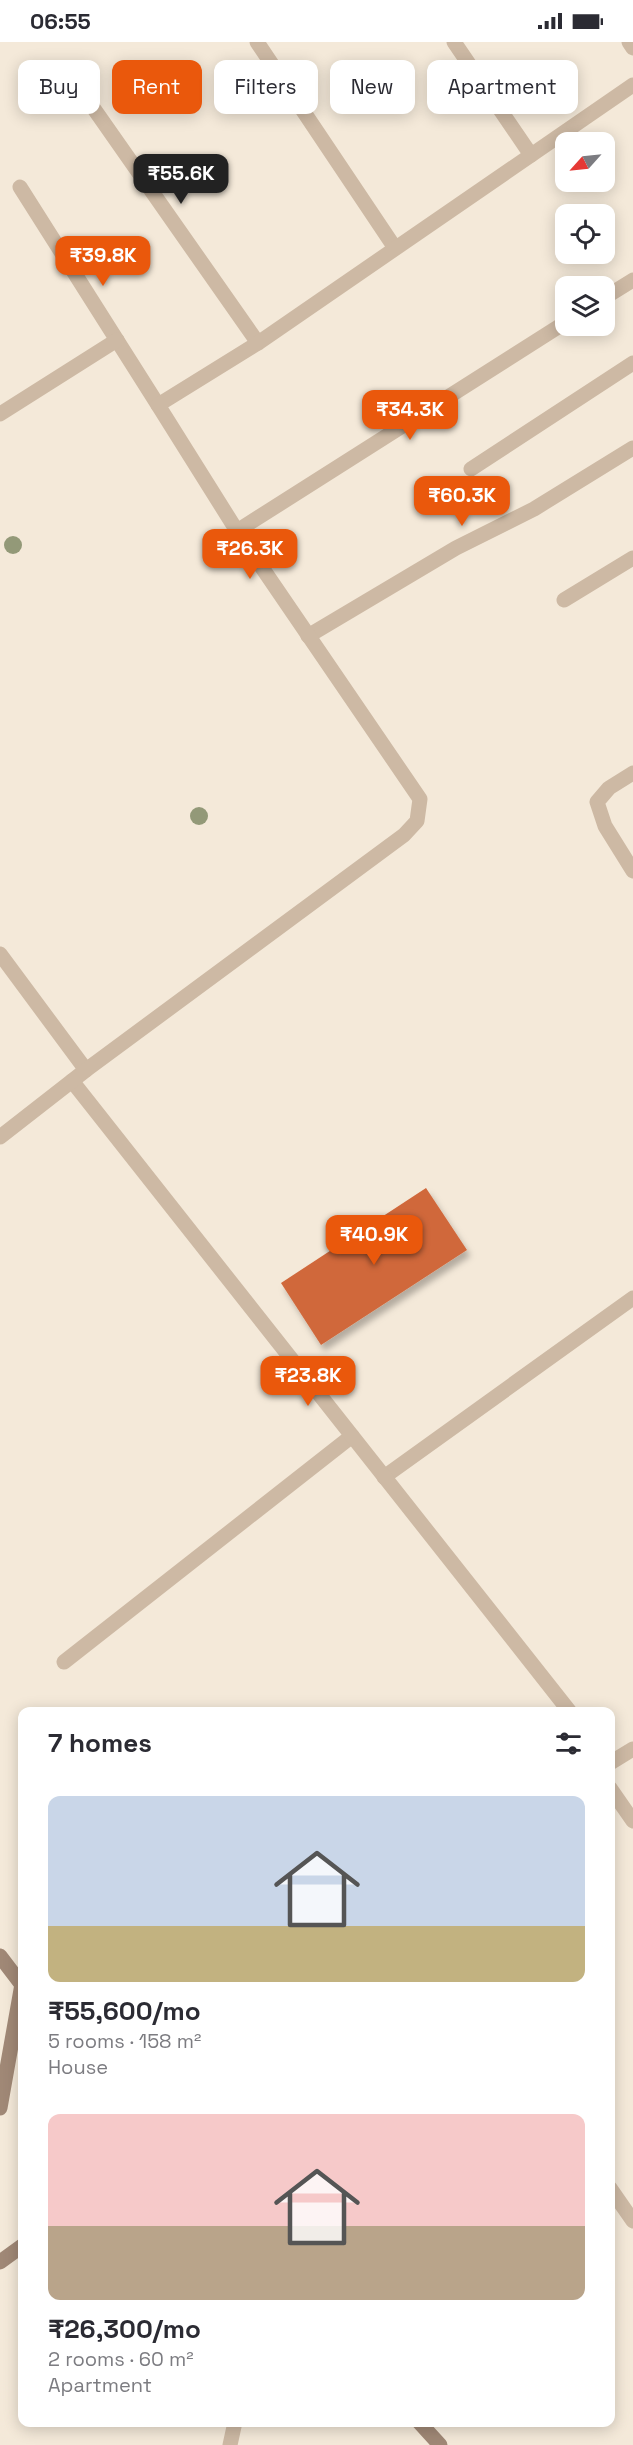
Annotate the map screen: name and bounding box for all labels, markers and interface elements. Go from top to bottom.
text: 06:55 [30,7,91,35]
chip: Buy [18,60,100,114]
chip: Rent [112,60,202,114]
chip: Filters [214,60,318,114]
chip: New [330,60,415,114]
chip: Apartment [427,60,578,114]
north arrow [555,132,615,192]
map controls [555,132,615,336]
pin: ₹55.6K [132,154,230,205]
text: ₹55.6K [147,160,215,186]
button: locate [555,204,615,264]
pin: ₹39.8K [54,236,152,287]
text: ₹39.8K [69,242,137,268]
button: layers [555,276,615,336]
pin: ₹34.3K [361,390,459,441]
text: ₹34.3K [376,396,444,422]
pin: ₹60.3K [413,476,511,527]
text: ₹60.3K [428,482,496,508]
pin: ₹26.3K [201,529,299,580]
text: ₹26.3K [216,535,284,561]
pin: ₹40.9K [325,1215,423,1266]
text: ₹40.9K [340,1221,408,1247]
pin: ₹23.8K [259,1356,357,1407]
text: ₹23.8K [275,1362,341,1388]
text: 7 homes [48,1726,152,1760]
icon: filters [552,1727,585,1760]
icon: home [263,1835,371,1943]
text: ₹55,600/mo [48,1994,201,2028]
text: 5 rooms · 158 m² [48,2028,201,2054]
text: House [48,2054,108,2080]
icon: home [263,2153,371,2261]
text: ₹26,300/mo [48,2312,201,2346]
text: 2 rooms · 60 m² [48,2346,194,2372]
text: Apartment [48,2372,152,2398]

